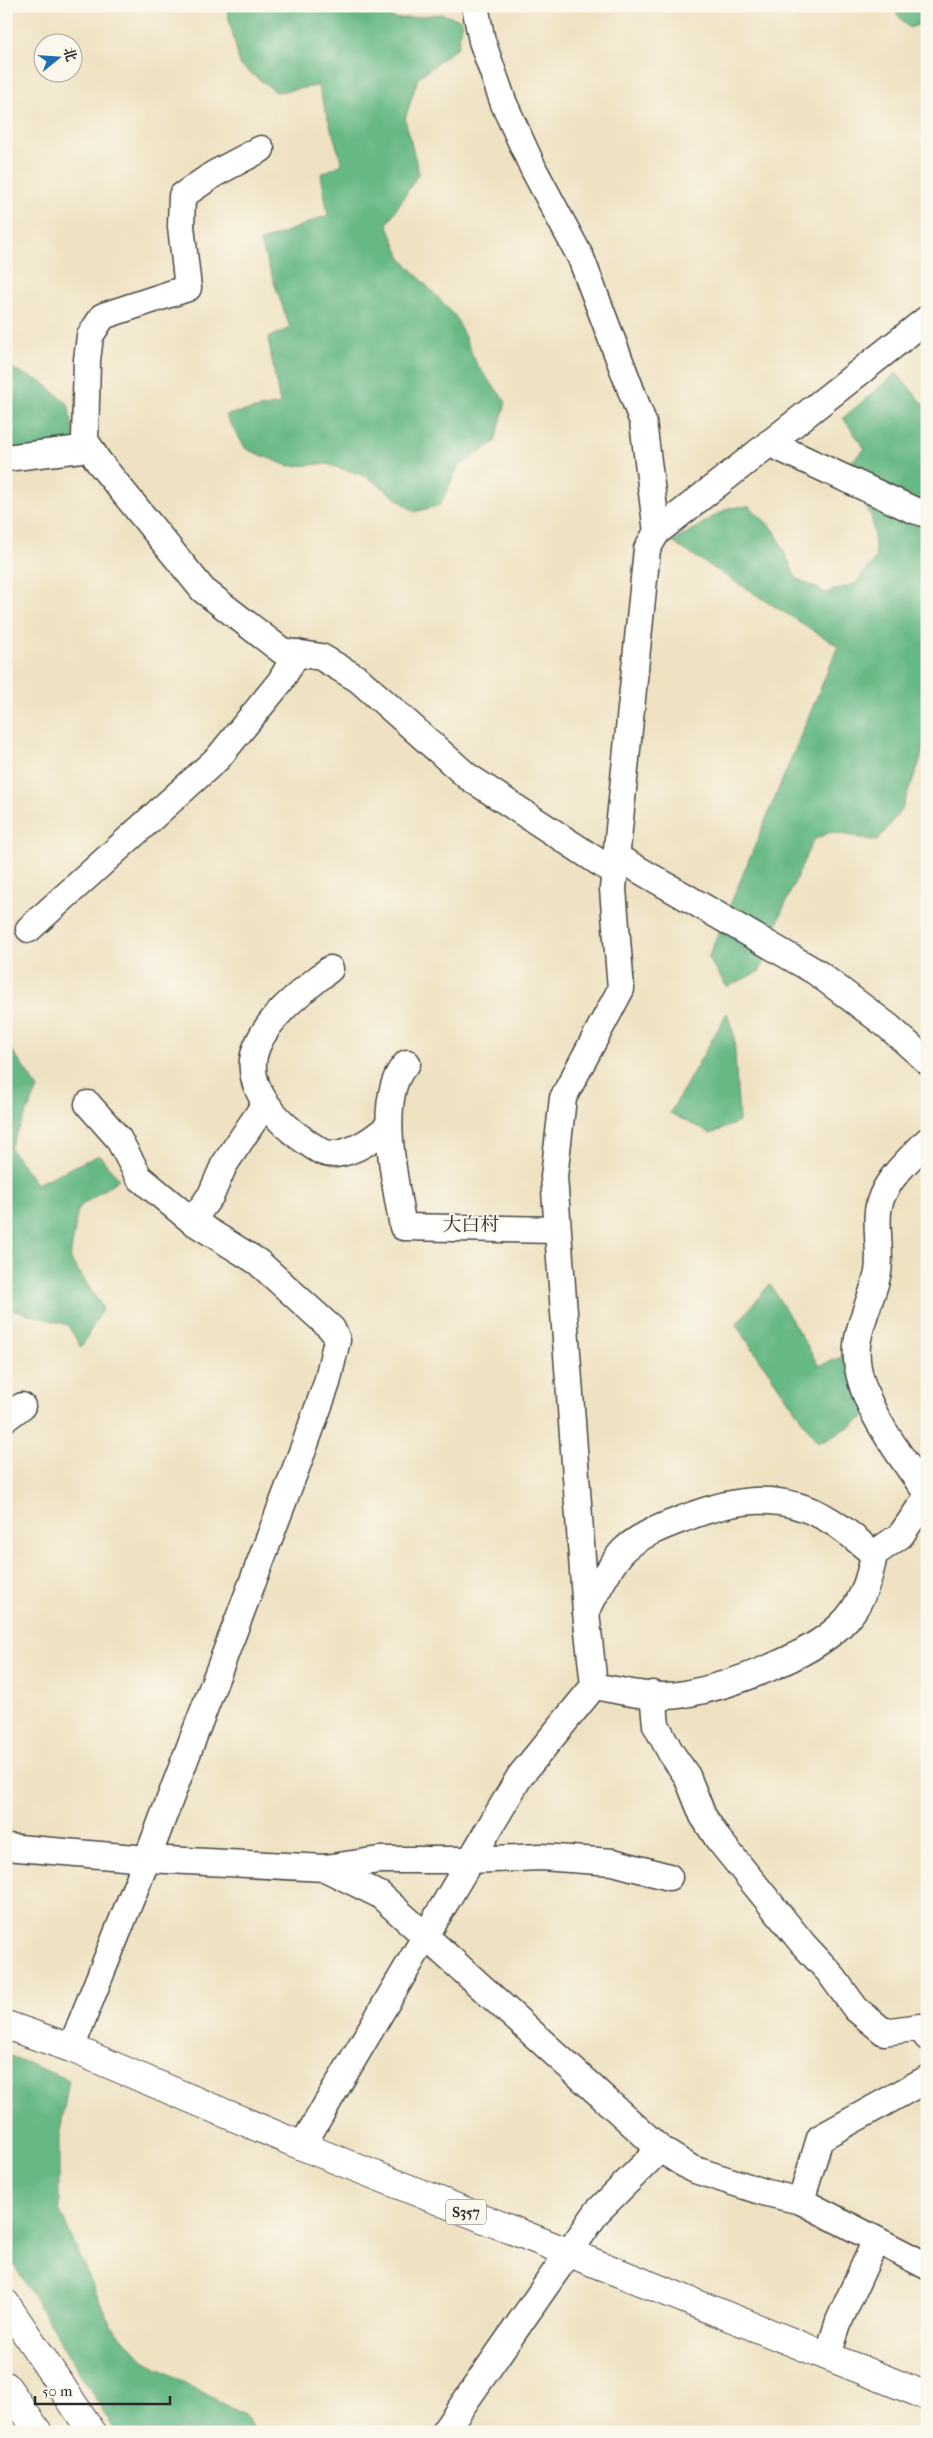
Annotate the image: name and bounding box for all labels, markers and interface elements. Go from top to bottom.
north arrow [32,32,82,82]
text: 北 [60,45,80,64]
district label: 大白村 [442,1214,500,1236]
road number: S357 [446,2200,486,2224]
scale bar [35,2373,170,2405]
text: 50 m [42,2382,73,2400]

